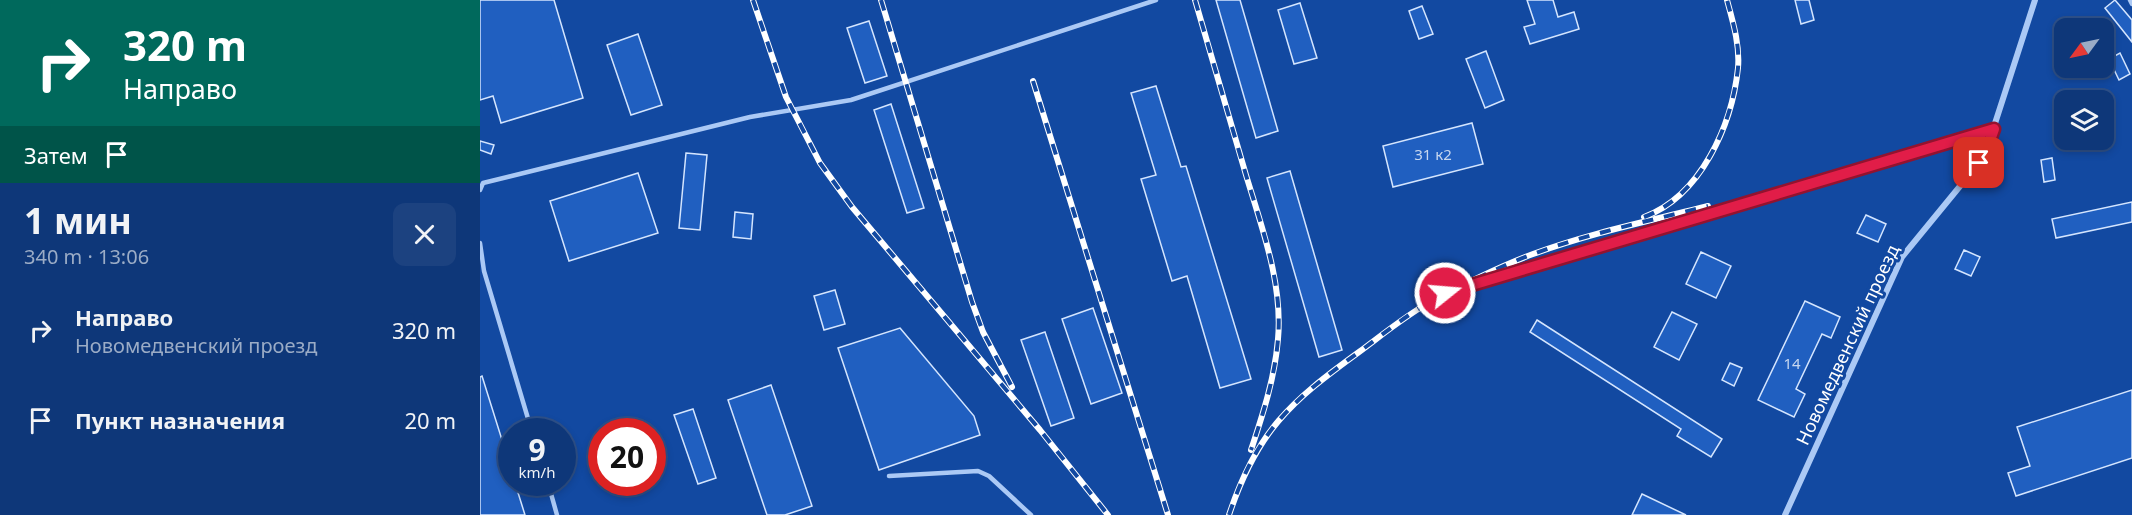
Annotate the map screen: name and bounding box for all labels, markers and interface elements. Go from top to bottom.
text: 320 m [123,16,247,73]
north arrow [2054,18,2114,78]
map controls [2054,18,2114,150]
icon: right [24,24,102,102]
text: Направо [123,70,237,107]
button: layers [2054,90,2114,150]
pin [1953,137,2004,188]
icon: arrive [100,138,133,171]
text: Затем [24,140,88,170]
house number: 31 к2 [1414,144,1452,164]
icon: arrive [1962,146,1995,179]
text: 1 мин [24,196,132,245]
button: close [393,203,456,266]
street label: Новомедвенский проезд [1790,241,1904,449]
text: 340 m · 13:06 [24,243,149,270]
position arrow [1413,261,1477,325]
text: Направо [75,302,173,332]
icon: right [24,314,57,347]
text: 320 m [392,315,456,345]
text: Новомедвенский проезд [75,332,317,359]
house number: 14 [1783,353,1801,373]
icon: arrive [24,404,57,437]
text: Пункт назначения [75,405,285,435]
text: 20 m [405,405,456,435]
speed limit sign: 20 [588,418,666,496]
text: 9 [528,429,546,470]
text: km/h [519,462,555,482]

